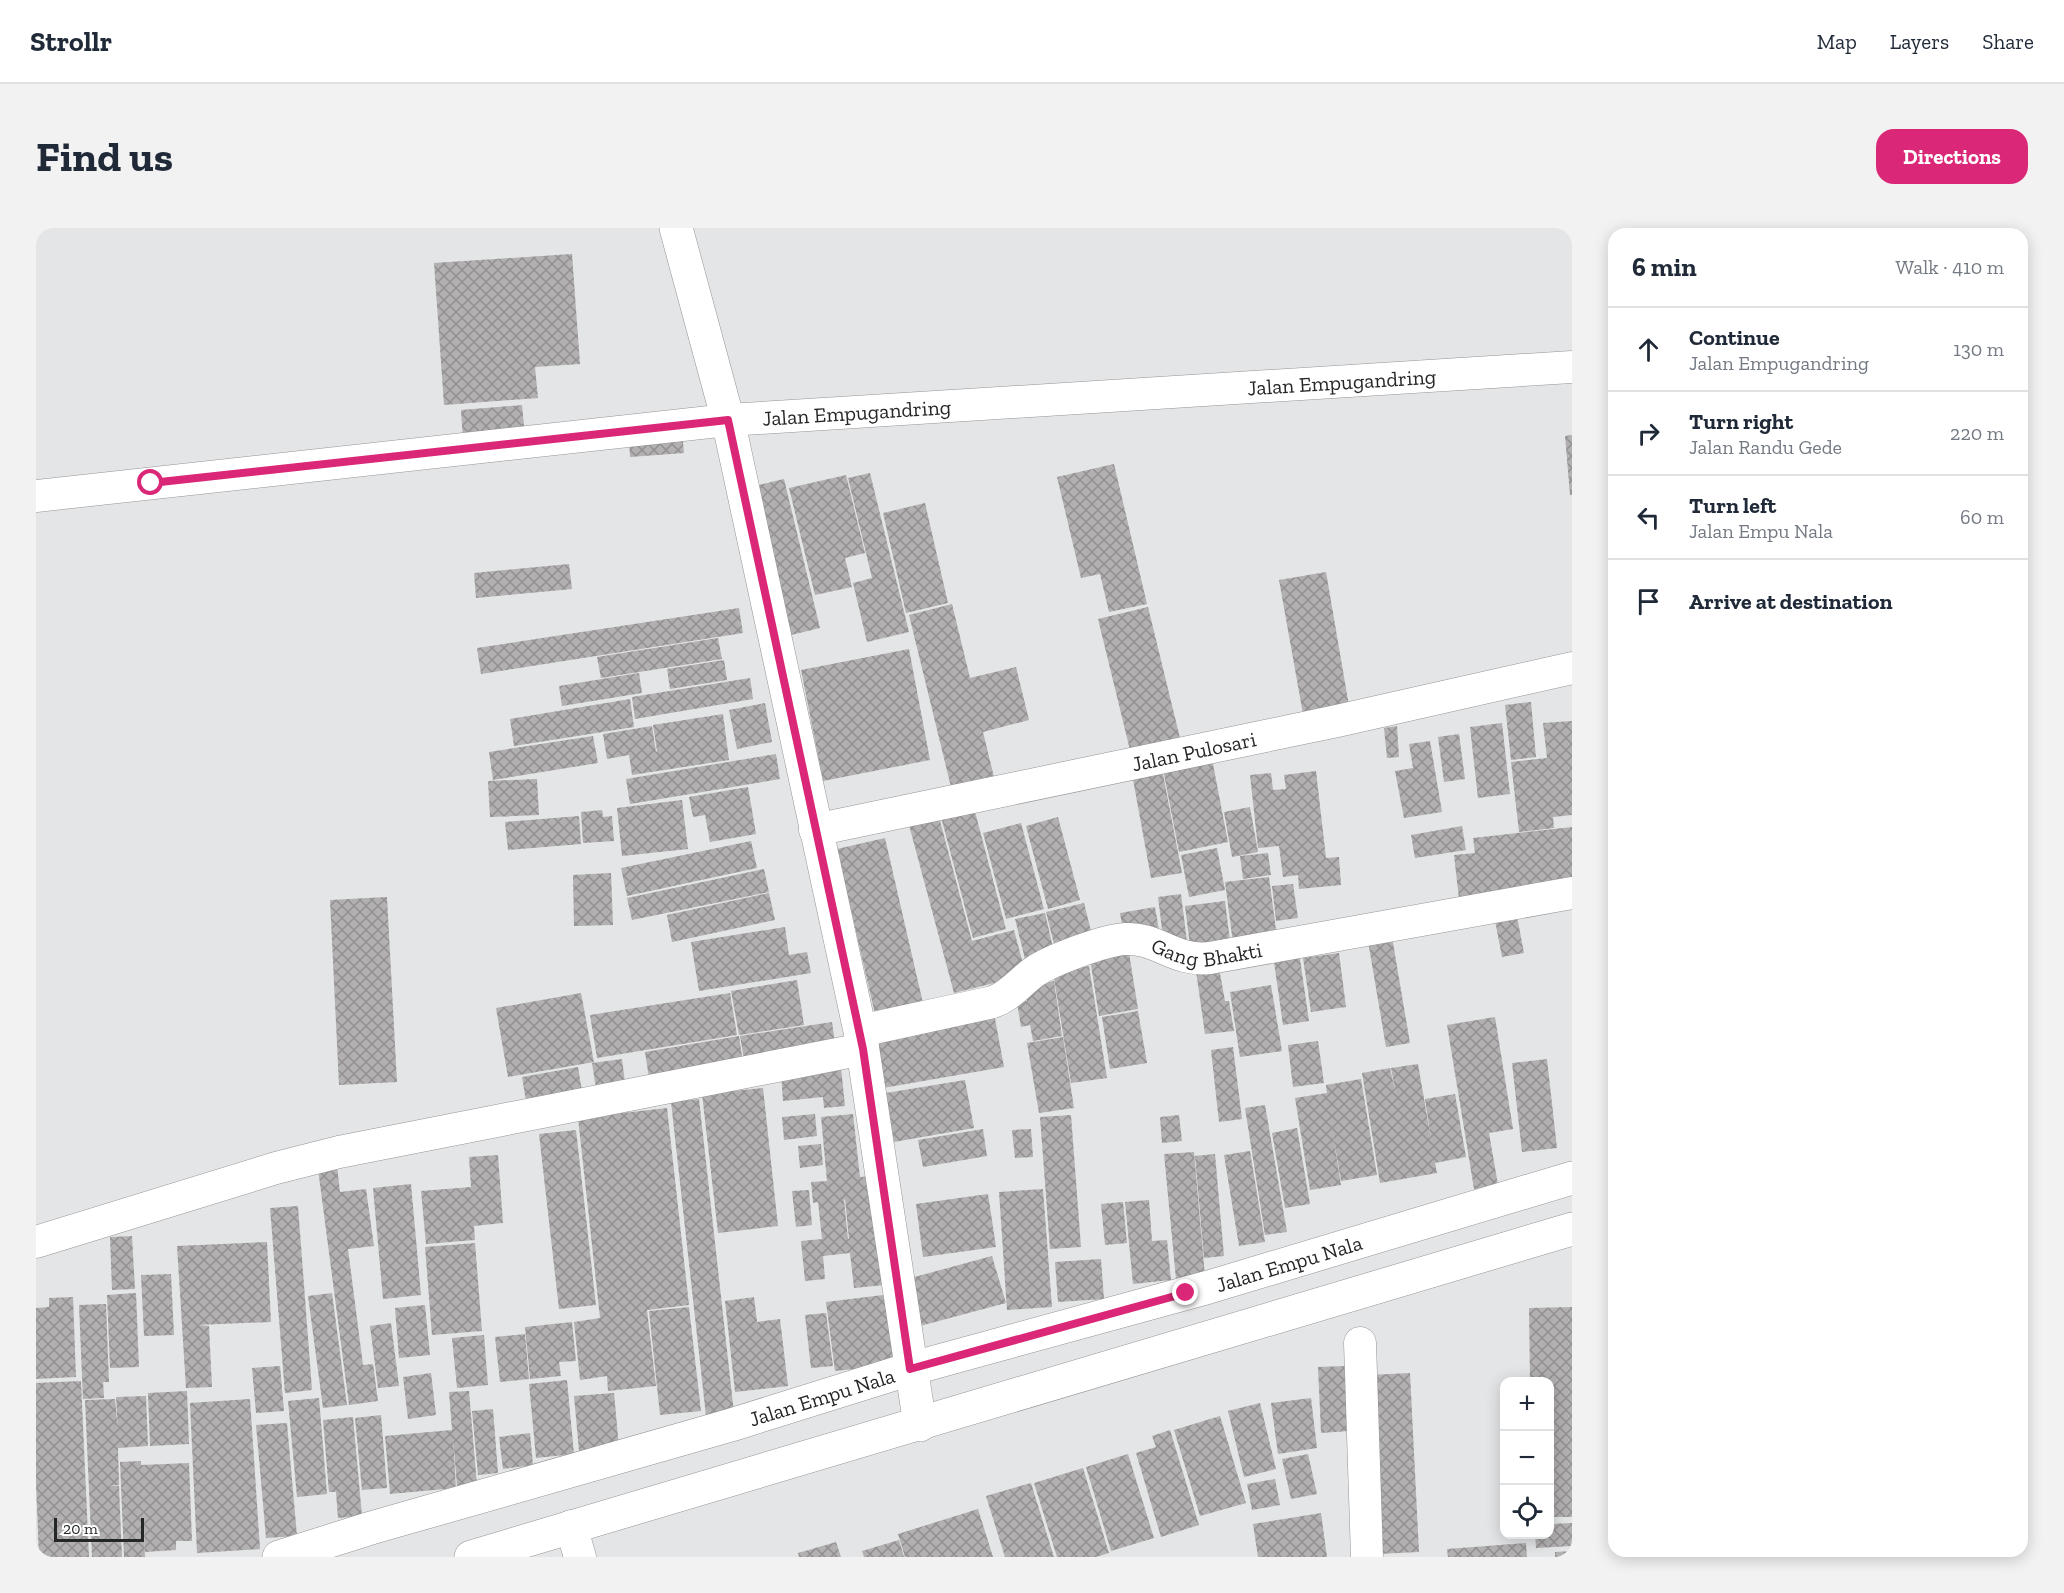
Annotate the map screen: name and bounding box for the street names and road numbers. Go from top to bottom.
street label: Jalan Empugandring [1246,363,1437,400]
street label: Jalan Empugandring [761,393,952,430]
street label: Jalan Pulosari [1130,726,1258,776]
street label: Gang Bhakti [1148,932,1264,971]
street label: Jalan Empu Nala [1213,1229,1365,1297]
street label: Jalan Empu Nala [746,1362,898,1431]

